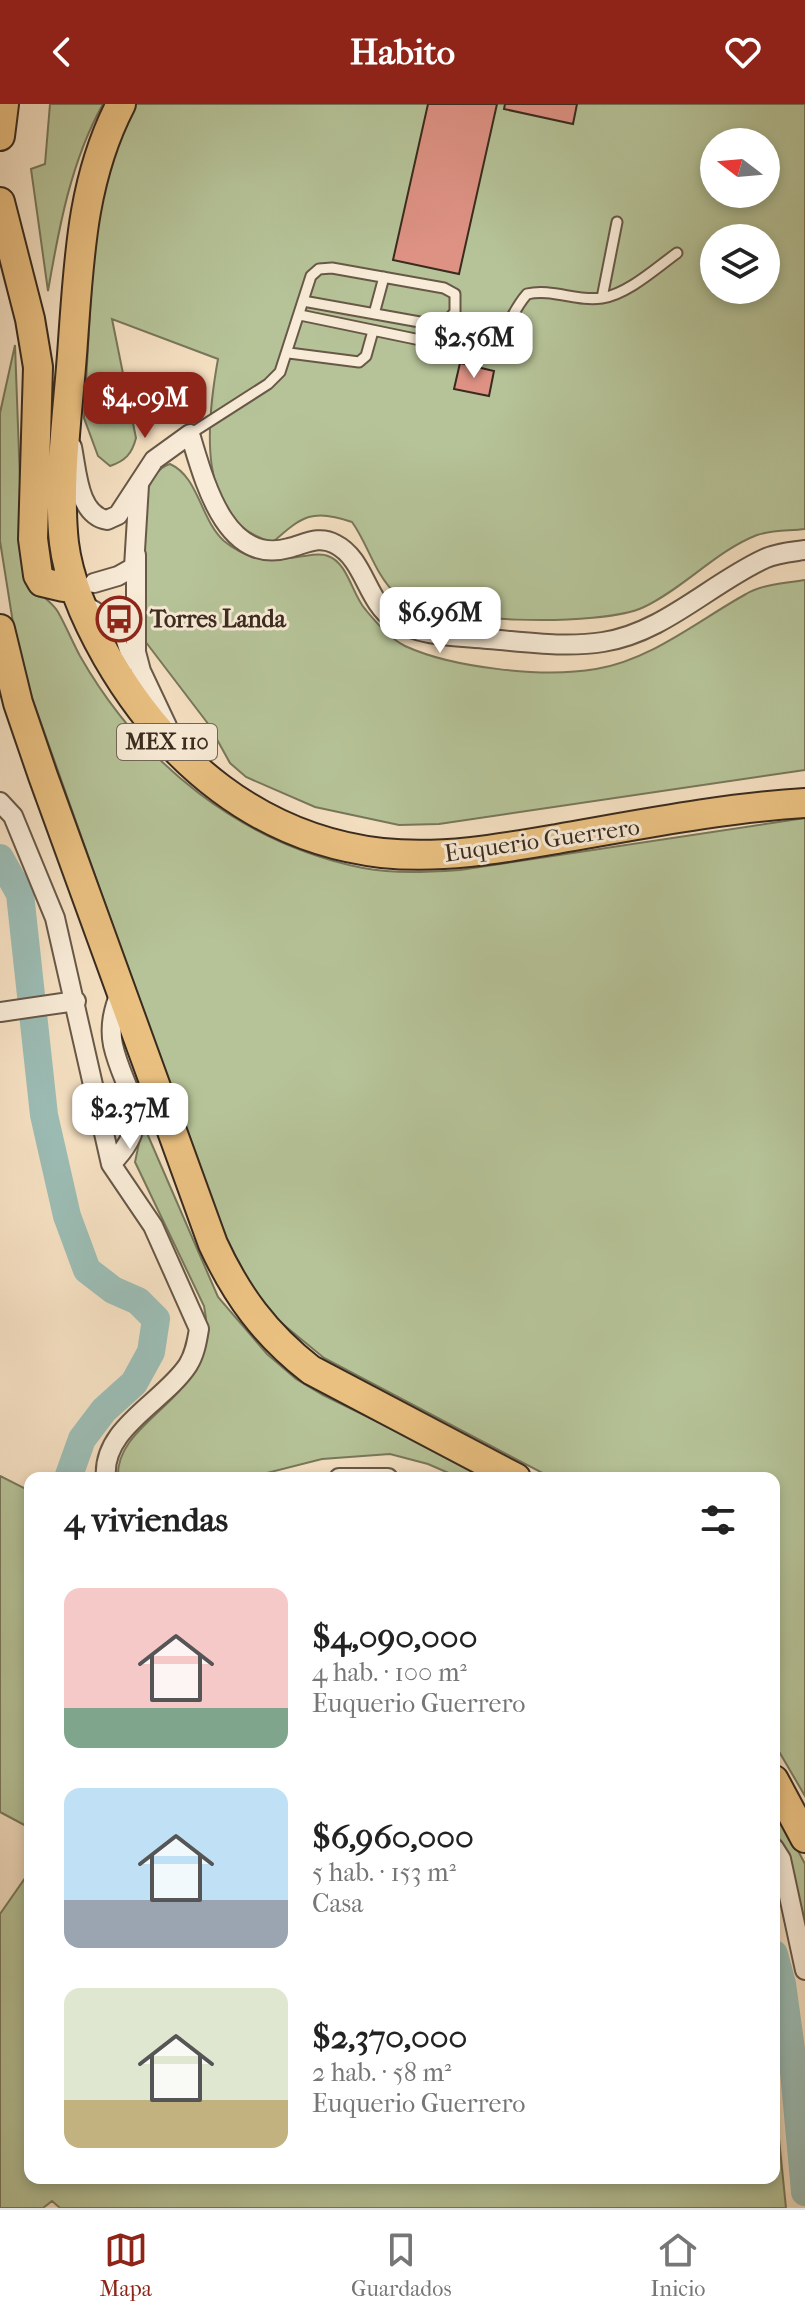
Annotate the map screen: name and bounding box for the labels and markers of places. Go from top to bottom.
pin: $2.56M [409,312,539,380]
pin: $4.09M [80,372,210,440]
pin: $6.96M [375,587,505,655]
bus stop icon: Torres Landa [95,595,143,643]
place label: Torres Landa [149,605,287,633]
pin: $2.37M [65,1083,195,1151]

